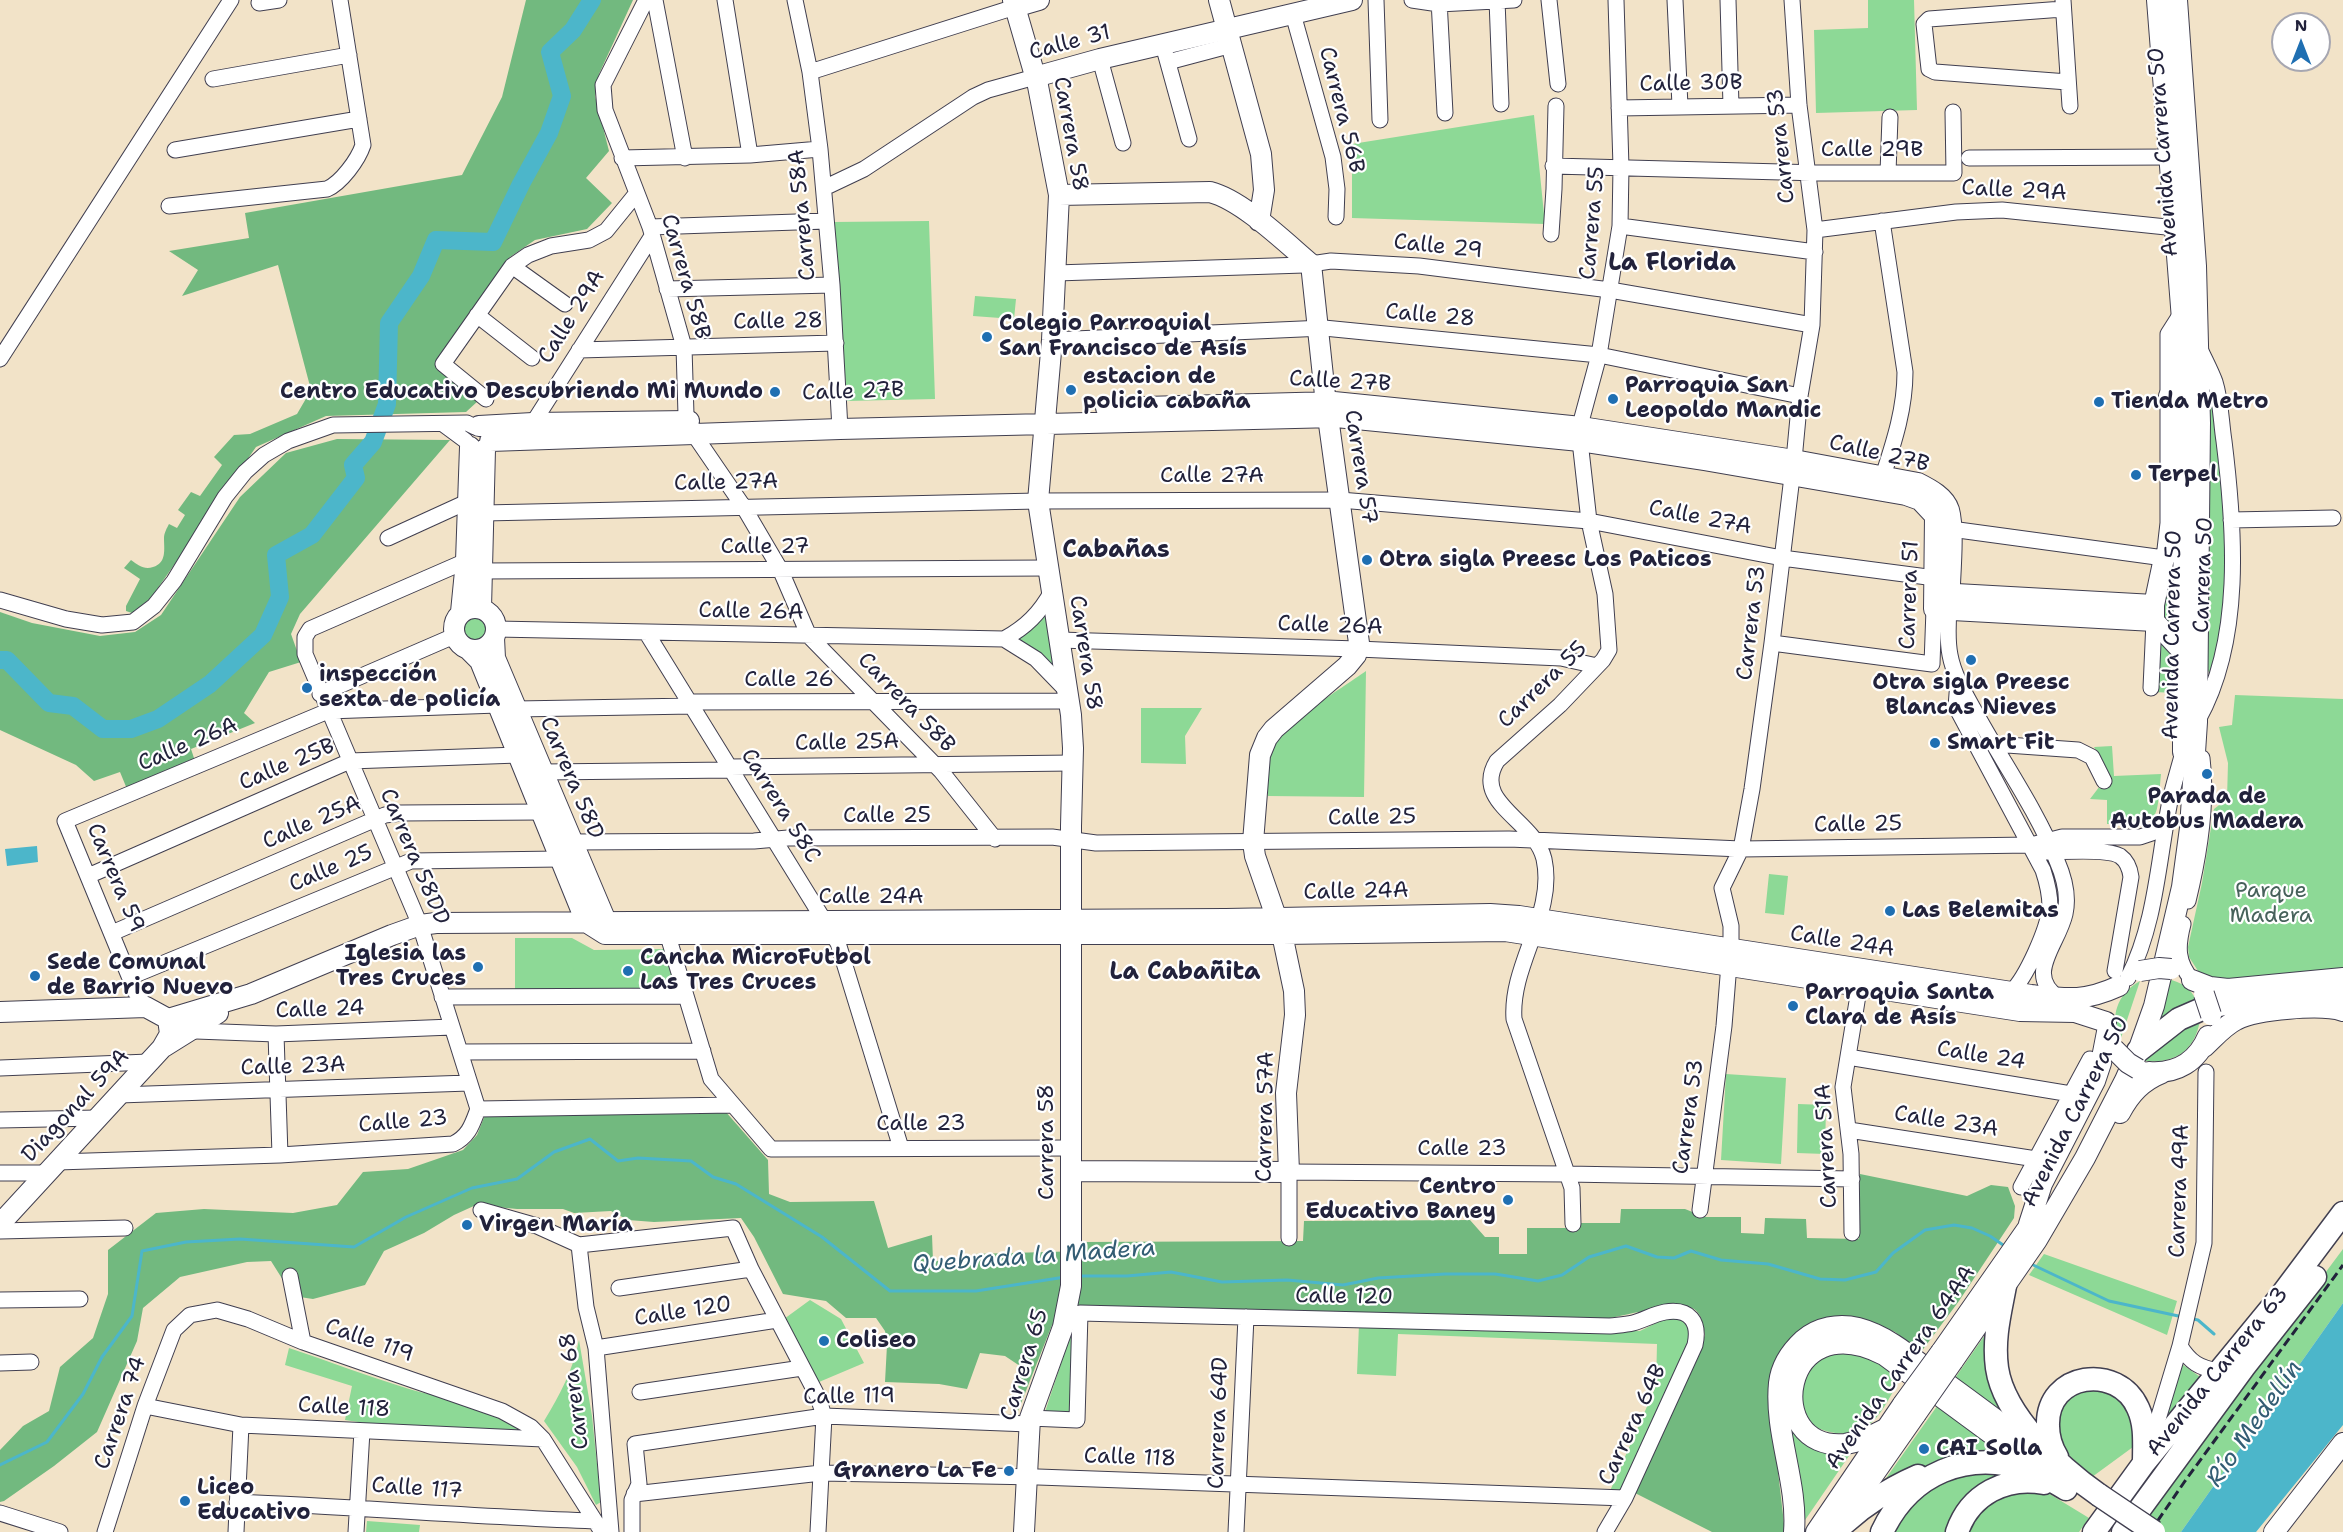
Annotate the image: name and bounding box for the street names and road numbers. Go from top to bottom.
street label: Calle 31 [1026,19,1114,67]
street label: Carrera 56B [1313,44,1369,176]
street label: Avenida Carrera 50 [2144,46,2184,258]
street label: Calle 30B [1639,70,1743,98]
street label: Carrera 58 [1047,75,1093,193]
street label: Carrera 53 [1763,87,1801,205]
street label: Calle 29B [1821,137,1923,163]
street label: Carrera 58A [784,148,822,282]
street label: Carrera 55 [1575,165,1611,281]
street label: Calle 29A [1961,175,2067,207]
street label: Carrera 58B [655,211,715,343]
street label: Calle 29 [1392,229,1484,265]
street label: Calle 29A [533,265,611,369]
street label: Calle 28 [1384,299,1476,333]
street label: Calle 28 [733,308,823,336]
street label: Calle 27B [1288,366,1392,398]
street label: Calle 27B [802,377,904,407]
street label: Carrera 57 [1338,408,1382,526]
street label: Calle 27B [1826,430,1932,478]
street label: Calle 27A [1160,463,1264,489]
street label: Calle 27A [674,469,778,497]
street label: Calle 27A [1646,495,1754,541]
street label: Carrera 50 [2189,516,2219,634]
street label: Avenida Carrera 50 [2158,530,2188,740]
street label: Calle 27 [720,534,810,560]
street label: Carrera 51 [1895,540,1925,650]
street label: Carrera 53 [1732,564,1772,682]
street label: Carrera 58 [1063,594,1107,712]
street label: Calle 26A [698,598,804,626]
street label: Calle 26A [1277,611,1383,641]
street label: Carrera 55 [1493,636,1593,734]
street label: Carrera 58B [852,647,960,759]
street label: Calle 26 [744,667,834,693]
street label: Calle 26A [134,712,242,778]
street label: Carrera 58D [533,713,609,843]
street label: Calle 25A [795,729,899,757]
street label: Calle 25B [235,733,339,797]
street label: Carrera 58C [734,744,826,868]
street label: Carrera 58DD [373,785,455,929]
street label: Calle 25A [259,790,365,856]
street label: Calle 25 [843,803,931,829]
street label: Calle 25 [1328,804,1416,832]
street label: Calle 25 [1814,811,1902,839]
street label: Carrera 59 [80,820,150,936]
street label: Calle 25 [285,840,377,898]
street label: Calle 24A [1303,878,1409,906]
street label: Calle 24A [818,884,924,910]
street label: Calle 24A [1788,921,1896,963]
street label: Calle 24 [275,995,365,1025]
street label: Avenida Carrera 50 [2017,1012,2135,1212]
street label: Calle 24 [1935,1036,2027,1076]
street label: Diagonal 59A [17,1044,135,1168]
street label: Calle 23A [240,1052,346,1082]
street label: Carrera 57A [1252,1052,1280,1182]
street label: Carrera 53 [1668,1058,1710,1176]
street label: Carrera 51A [1811,1083,1843,1209]
street label: Carrera 58 [1034,1084,1060,1200]
street label: Calle 23A [1892,1101,2000,1143]
street label: Calle 23 [357,1105,449,1139]
street label: Calle 23 [876,1111,966,1137]
street label: Carrera 49A [2164,1124,2196,1258]
street label: Calle 23 [1417,1136,1507,1162]
street label: Avenida Carrera 64AA [1820,1261,1982,1475]
street label: Avenida Carrera 63 [2141,1282,2295,1462]
street label: Calle 120 [1295,1283,1393,1311]
street label: Calle 120 [633,1291,733,1333]
street label: Carrera 65 [995,1306,1055,1424]
street label: Calle 119 [321,1314,417,1368]
street label: Carrera 68 [555,1331,595,1451]
street label: Carrera 74 [89,1353,153,1473]
street label: Carrera 64D [1204,1357,1234,1489]
street label: Carrera 64B [1593,1360,1673,1490]
street label: Calle 119 [803,1383,895,1411]
street label: Calle 118 [297,1392,391,1424]
street label: Calle 118 [1083,1443,1177,1473]
street label: Calle 117 [370,1473,464,1505]

